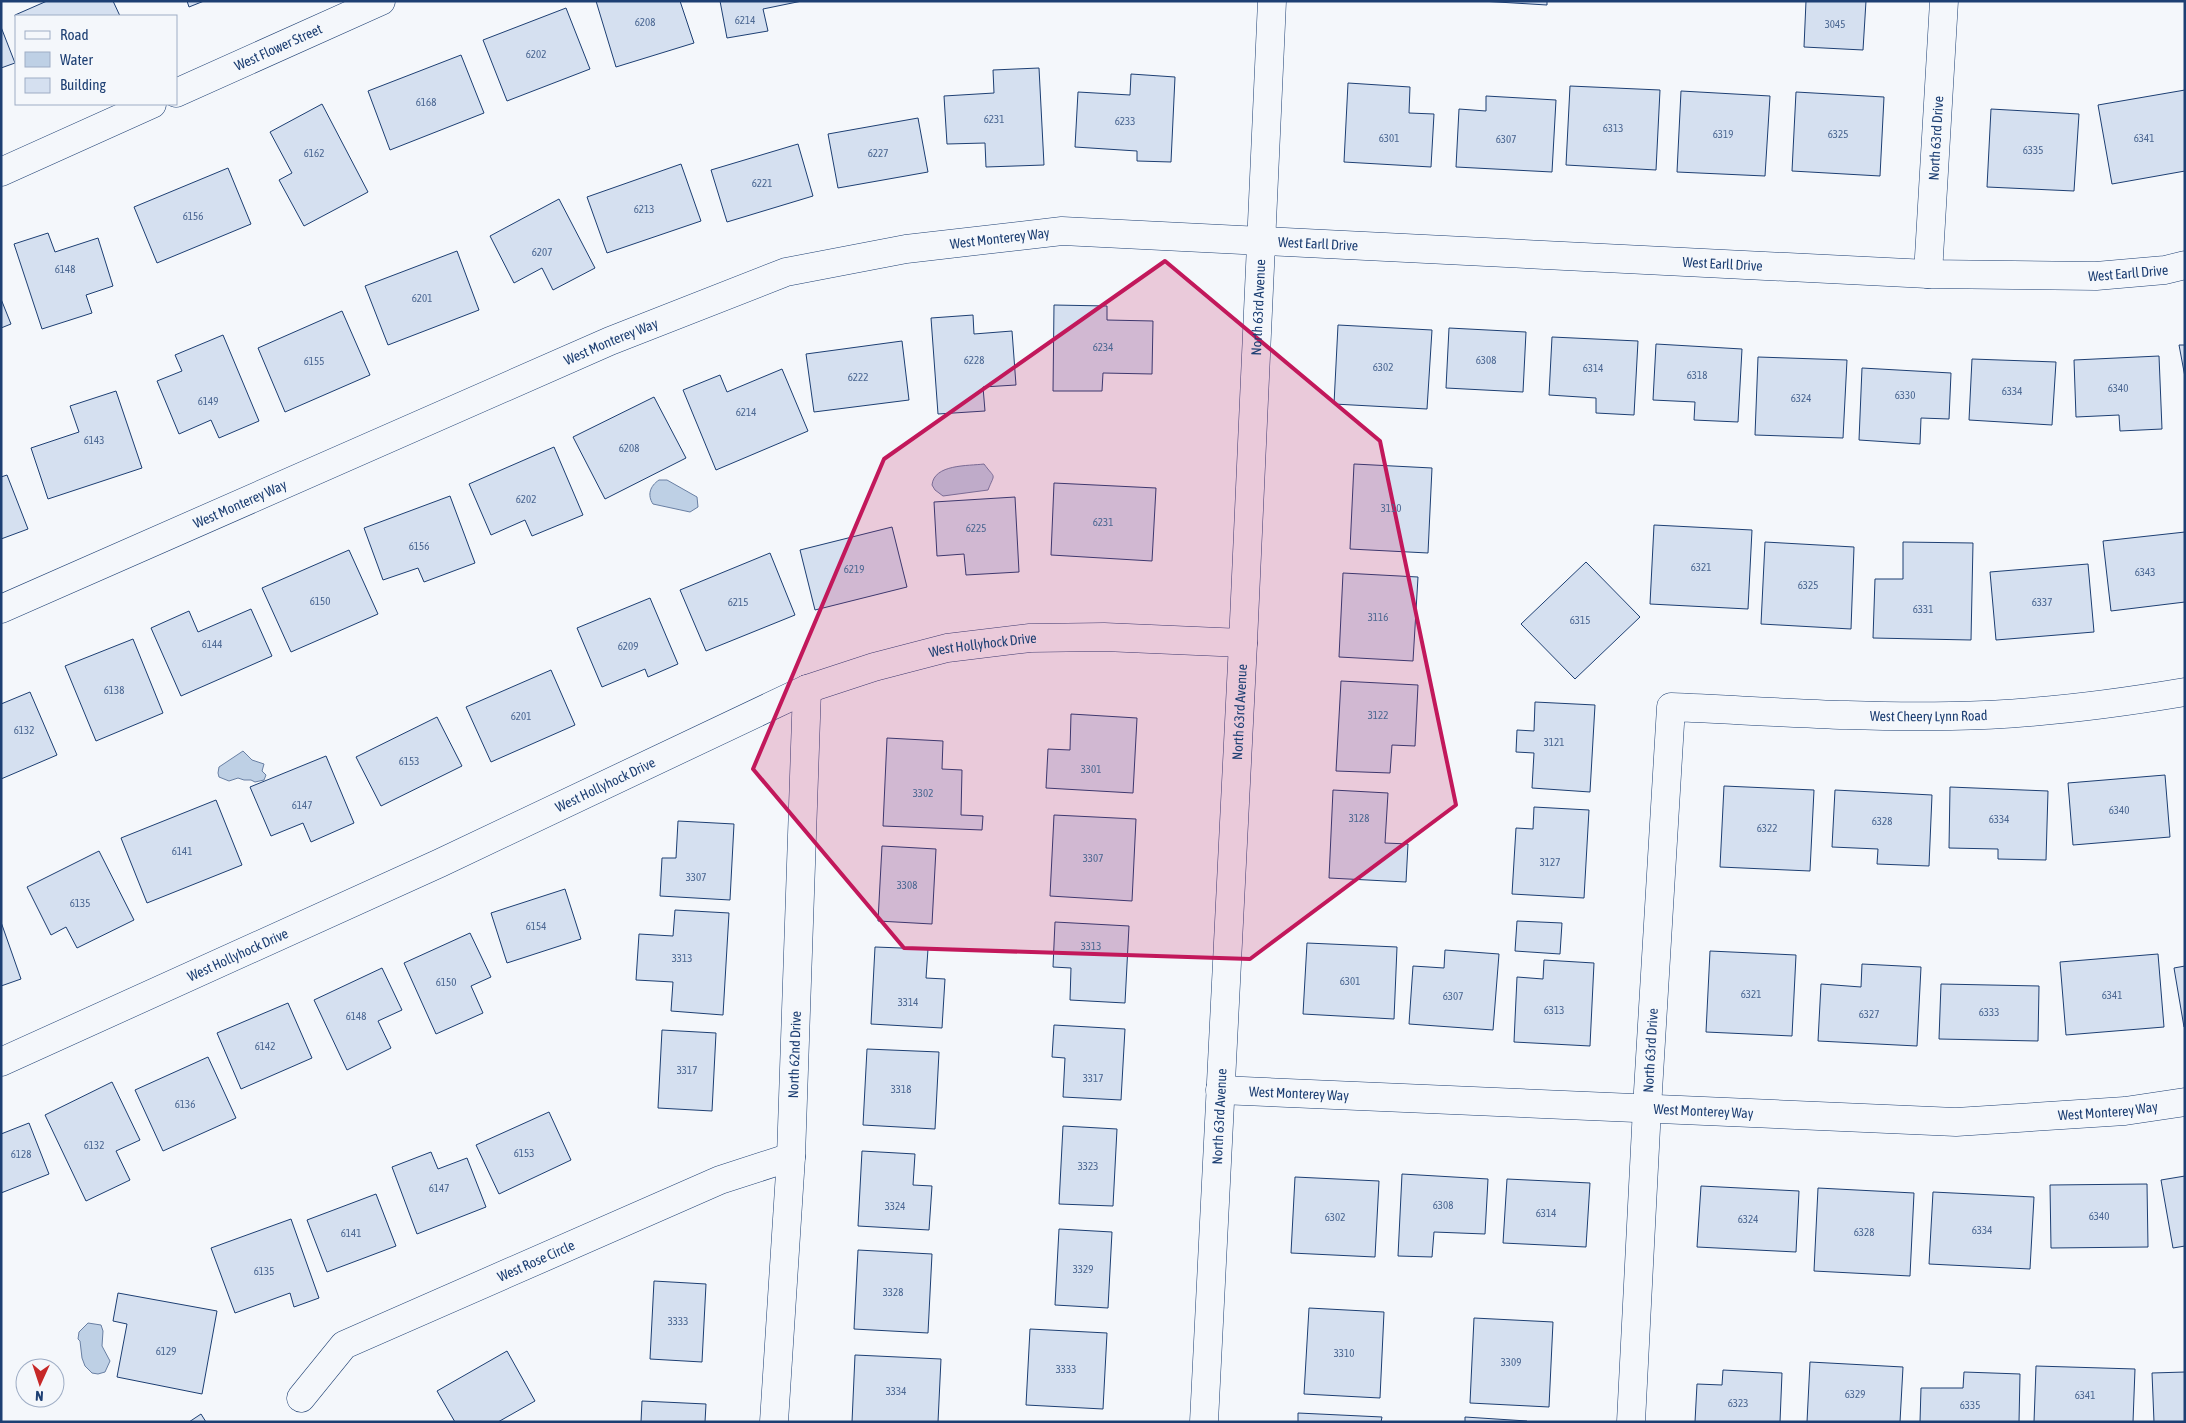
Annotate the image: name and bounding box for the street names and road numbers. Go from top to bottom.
street label: West Flower Street [232,21,324,74]
street label: North 63rd Drive [1925,95,1946,181]
street label: West Monterey Way [949,224,1051,252]
street label: West Earll Drive [1278,234,1359,254]
street label: West Earll Drive [1682,254,1763,274]
street label: North 63rd Avenue [1248,259,1268,356]
street label: West Earll Drive [2088,262,2169,284]
street label: West Monterey Way [562,315,660,368]
street label: West Monterey Way [191,476,289,531]
street label: West Hollyhock Drive [927,630,1037,660]
street label: North 63rd Avenue [1229,663,1250,760]
street label: West Cheery Lynn Road [1870,707,1988,724]
street label: West Hollyhock Drive [553,754,658,815]
street label: West Hollyhock Drive [185,925,291,984]
street label: North 63rd Drive [1640,1008,1661,1093]
street label: North 62nd Drive [785,1011,804,1099]
street label: North 63rd Avenue [1209,1068,1230,1165]
street label: West Monterey Way [1249,1083,1350,1104]
street label: West Monterey Way [2057,1098,2159,1123]
street label: West Monterey Way [1653,1101,1754,1121]
street label: West Rose Circle [495,1237,577,1285]

